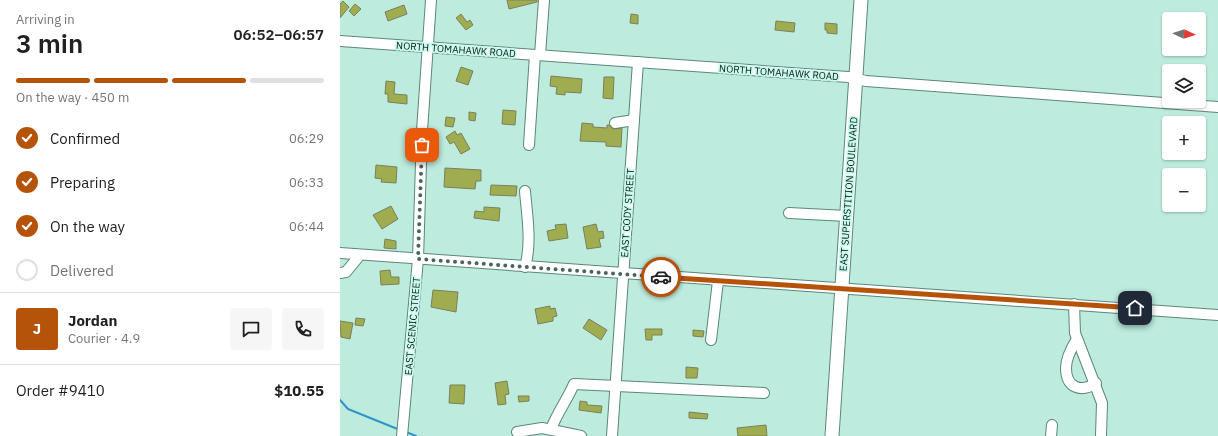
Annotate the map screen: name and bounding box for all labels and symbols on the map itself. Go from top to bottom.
north arrow [1162,12,1206,56]
street label: NORTH TOMAHAWK ROAD [396,39,517,60]
street label: NORTH TOMAHAWK ROAD [719,62,840,83]
street label: EAST SUPERSTITION BOULEVARD [837,116,860,272]
pin [405,128,439,162]
street label: EAST CODY STREET [618,168,637,258]
courier [641,257,681,297]
street label: EAST SCENIC STREET [402,276,423,376]
pin [1118,291,1152,325]

